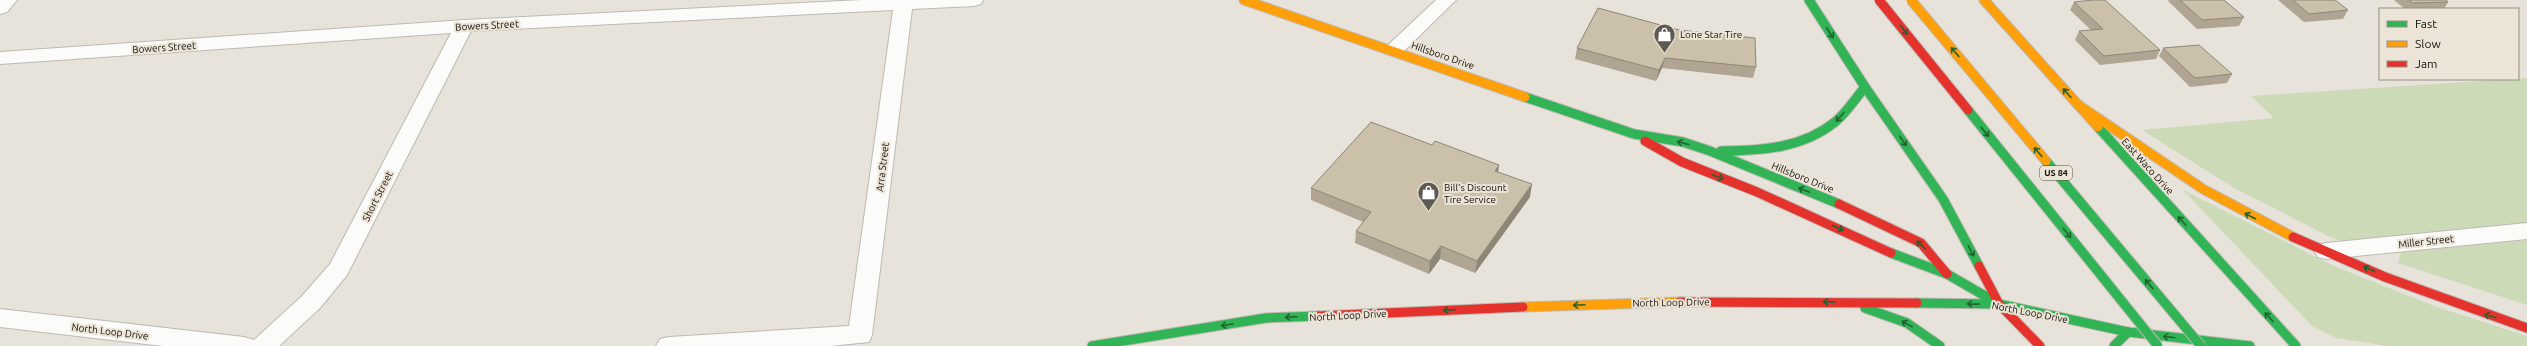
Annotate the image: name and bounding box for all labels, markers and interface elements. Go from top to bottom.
legend [2379,8,2519,80]
text: Fast [2415,17,2437,30]
street label: Bowers Street [455,18,519,33]
shop icon: Lone Star Tire [1652,21,1678,54]
one-way arrow [1899,25,1908,36]
one-way arrow [1826,27,1834,38]
place label: Lone Star Tire [1680,29,1742,40]
text: Slow [2415,37,2441,50]
street label: Hillsboro Drive [1410,39,1476,71]
street label: Bowers Street [132,40,196,55]
one-way arrow [1951,47,1960,58]
text: Jam [2415,57,2437,70]
one-way arrow [2062,88,2071,98]
one-way arrow [1835,111,1844,122]
one-way arrow [1981,126,1990,137]
one-way arrow [1899,135,1907,146]
street label: East Waco Drive [2119,136,2176,197]
one-way arrow [1677,139,1690,146]
street label: Arra Street [874,142,891,192]
one-way arrow [2034,147,2043,157]
street label: Hillsboro Drive [1770,160,1836,195]
road number: US 84 [2040,166,2072,180]
street label: Short Street [360,169,395,223]
one-way arrow [1712,173,1724,181]
shop icon: Bill's Discount Tire Service [1416,180,1442,213]
place label: Bill's Discount Tire Service [1444,182,1507,205]
one-way arrow [1799,185,1811,193]
one-way arrow [2244,212,2256,219]
one-way arrow [2177,216,2187,226]
one-way arrow [1831,225,1843,232]
one-way arrow [2063,227,2071,238]
street label: Miller Street [2398,233,2454,250]
one-way arrow [1916,241,1926,250]
one-way arrow [1968,245,1975,257]
one-way arrow [2363,265,2375,273]
one-way arrow [2144,279,2153,289]
street label: North Loop Drive [1632,296,1710,309]
one-way arrow [1823,298,1836,306]
one-way arrow [1967,300,1980,308]
street label: North Loop Drive [1991,300,2069,325]
one-way arrow [1573,301,1586,308]
one-way arrow [1443,307,1456,314]
street label: North Loop Drive [1309,308,1387,323]
one-way arrow [2265,312,2274,322]
one-way arrow [2484,312,2497,319]
one-way arrow [1285,314,1298,321]
one-way arrow [1901,320,1913,328]
street label: North Loop Drive [71,321,149,342]
one-way arrow [1221,321,1234,329]
one-way arrow [2163,333,2176,341]

